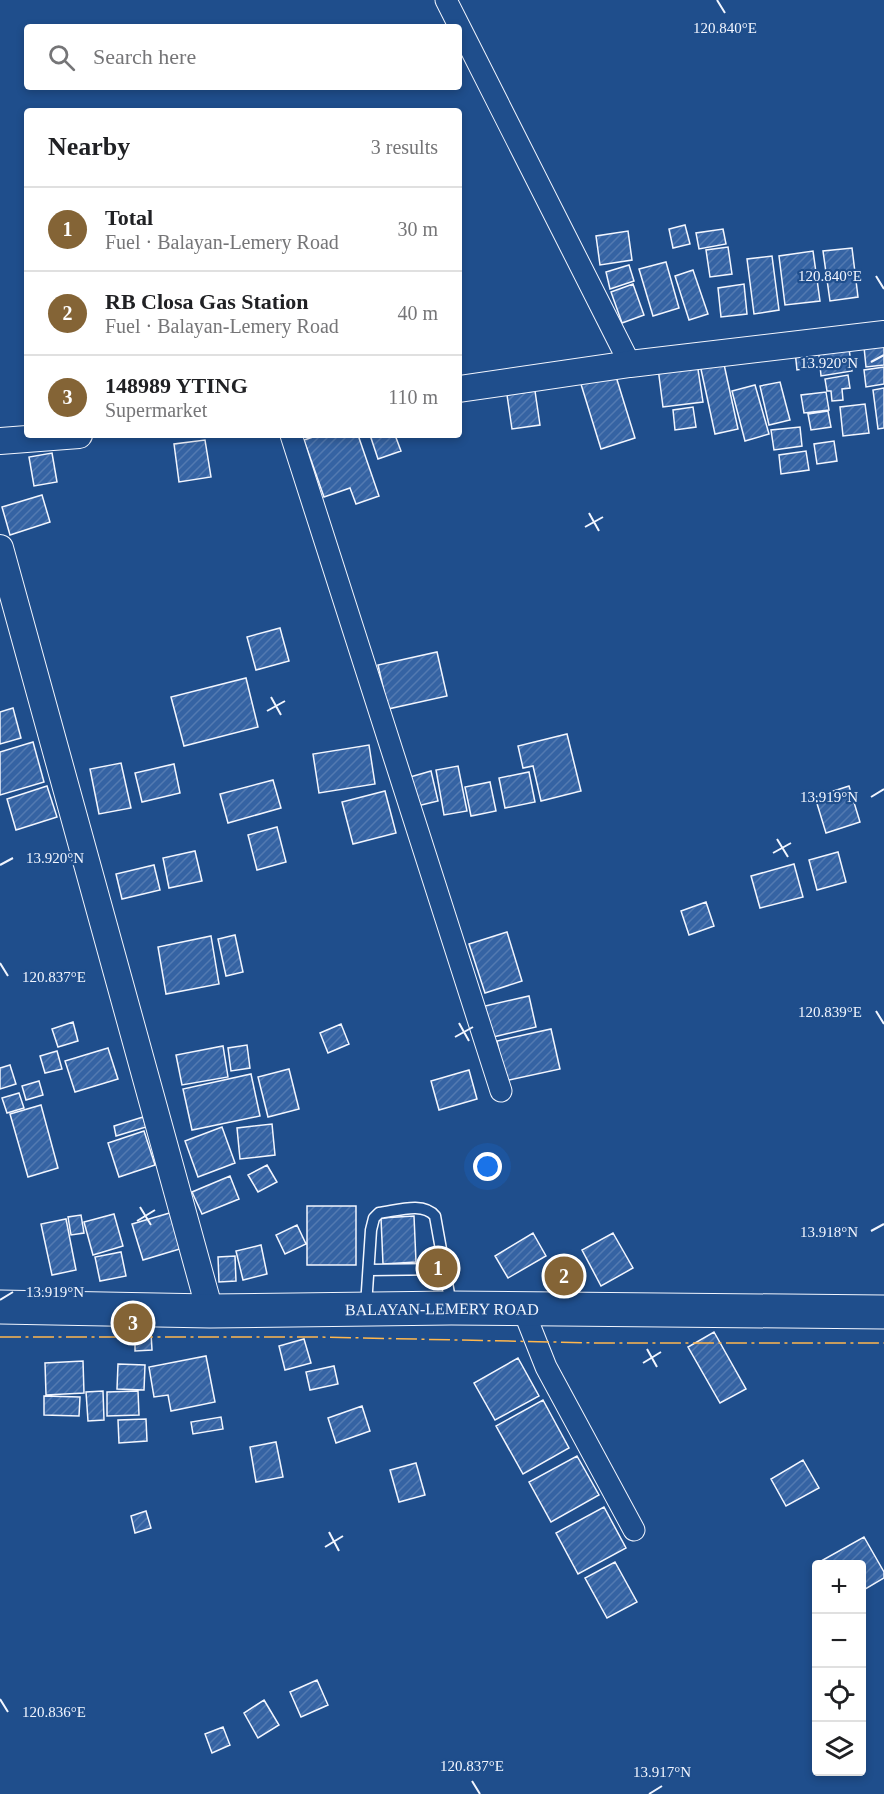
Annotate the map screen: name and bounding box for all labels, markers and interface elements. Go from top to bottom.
text: 120.840°E [693,20,757,36]
search box [24,24,462,90]
icon: search [45,41,78,74]
text: Search here [93,44,196,69]
text: Nearby [48,132,130,161]
text: 3 results [371,136,438,158]
text: Total [105,205,153,230]
text: 1 [63,218,73,240]
text: 30 m [397,218,438,240]
text: Fuel · Balayan-Lemery Road [105,231,339,253]
text: 120.840°E [798,268,862,284]
text: RB Closa Gas Station [105,289,309,314]
text: 2 [63,302,73,324]
text: 40 m [397,302,438,324]
text: Fuel · Balayan-Lemery Road [105,315,339,337]
text: 13.920°N [800,355,858,371]
text: 148989 YTING [105,373,248,398]
text: 3 [63,386,73,408]
text: 110 m [388,386,438,408]
text: Supermarket [105,399,207,421]
text: 13.919°N [800,789,858,805]
text: 13.920°N [26,850,84,866]
text: 120.837°E [22,969,86,985]
text: 120.839°E [798,1004,862,1020]
your location [473,1152,502,1181]
text: 13.918°N [800,1224,858,1240]
pin: 1 [418,1246,458,1290]
pin: 2 [544,1254,584,1298]
text: 13.919°N [26,1284,84,1300]
pin: 3 [114,1300,152,1346]
street label: BALAYAN-LEMERY ROAD [345,1300,539,1318]
map controls [812,1560,866,1776]
button: + [812,1560,866,1614]
button: − [812,1614,866,1668]
button: locate [812,1668,866,1722]
text: 120.836°E [22,1704,86,1720]
button: layers [812,1722,866,1776]
text: 120.837°E [440,1758,504,1774]
text: 13.917°N [633,1764,691,1780]

